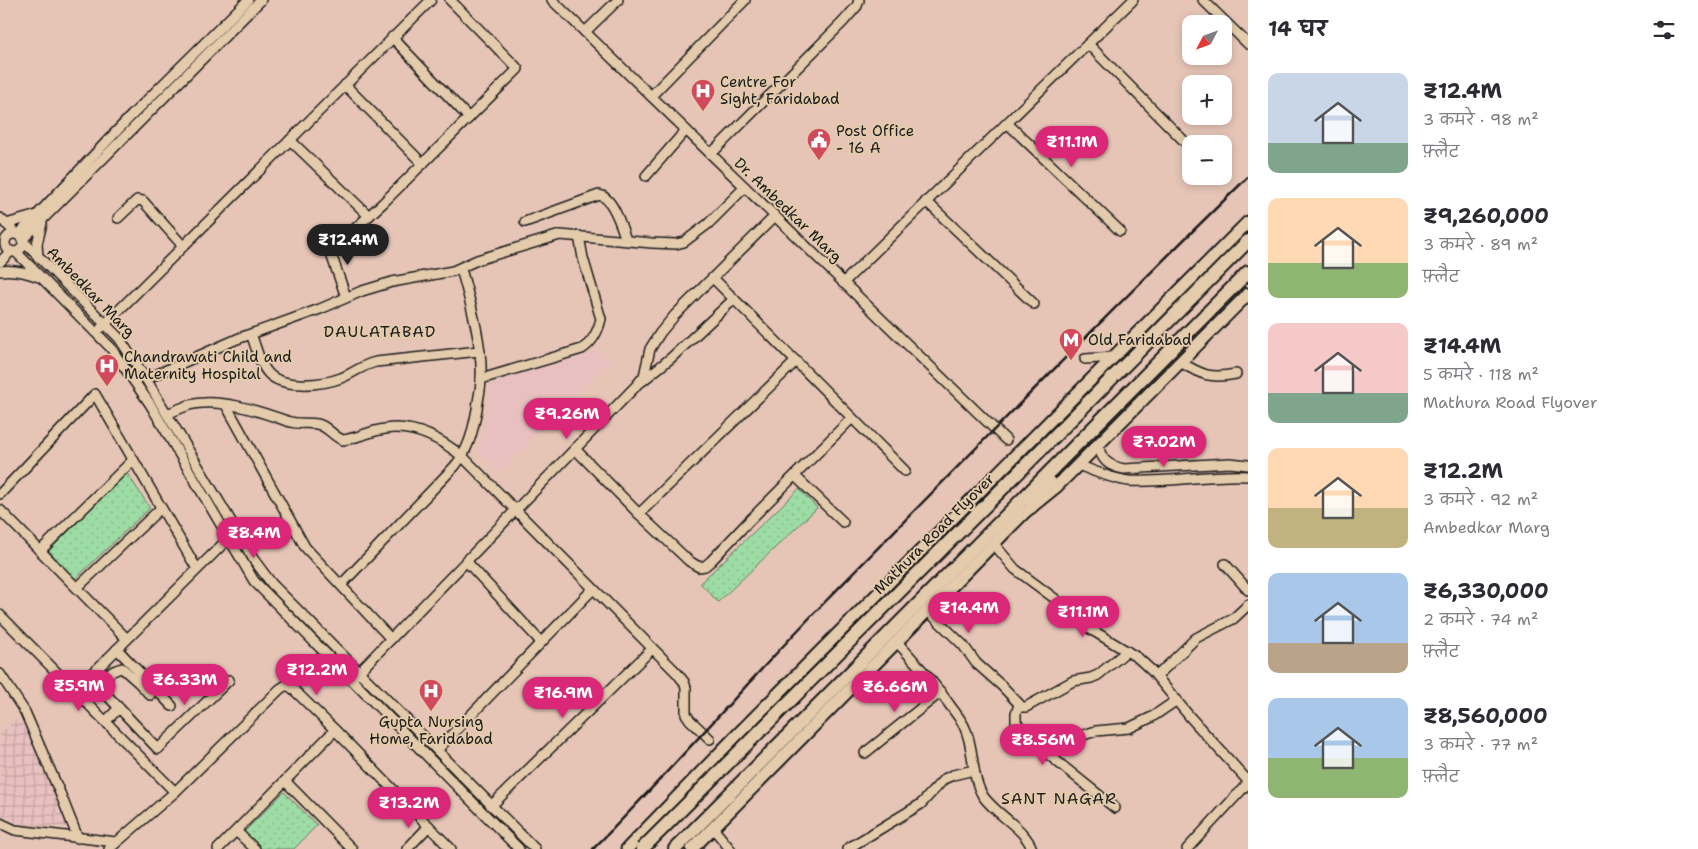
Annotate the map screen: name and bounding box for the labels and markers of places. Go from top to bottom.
place label: Centre For Sight, Faridabad [720,72,840,109]
hospital icon: Centre For Sight, Faridabad [690,78,716,112]
place label: Post Office - 16 A [836,121,914,158]
pin: ₹11.1M [1031,126,1113,168]
public building icon: Post Office - 16 A [806,127,832,161]
pin: ₹12.4M [307,224,389,266]
metro station icon: Old Faridabad [1058,327,1084,361]
place label: Old Faridabad [1088,330,1192,350]
place label: Chandrawati Child and Maternity Hospital [124,347,292,384]
hospital icon: Chandrawati Child and Maternity Hospital [94,353,120,387]
pin: ₹9.26M [526,398,608,440]
pin: ₹7.02M [1123,426,1205,468]
pin: ₹8.4M [219,516,289,559]
pin: ₹14.4M [928,592,1010,634]
pin: ₹11.1M [1042,596,1124,638]
pin: ₹12.2M [276,654,358,696]
pin: ₹6.33M [144,664,226,706]
pin: ₹5.9M [44,670,114,712]
pin: ₹6.66M [854,670,936,713]
pin: ₹16.9M [522,676,604,719]
hospital icon: Gupta Nursing Home, Faridabad [418,678,444,712]
place label: Gupta Nursing Home, Faridabad [369,712,493,749]
pin: ₹8.56M [1002,724,1084,766]
pin: ₹13.2M [368,786,450,829]

